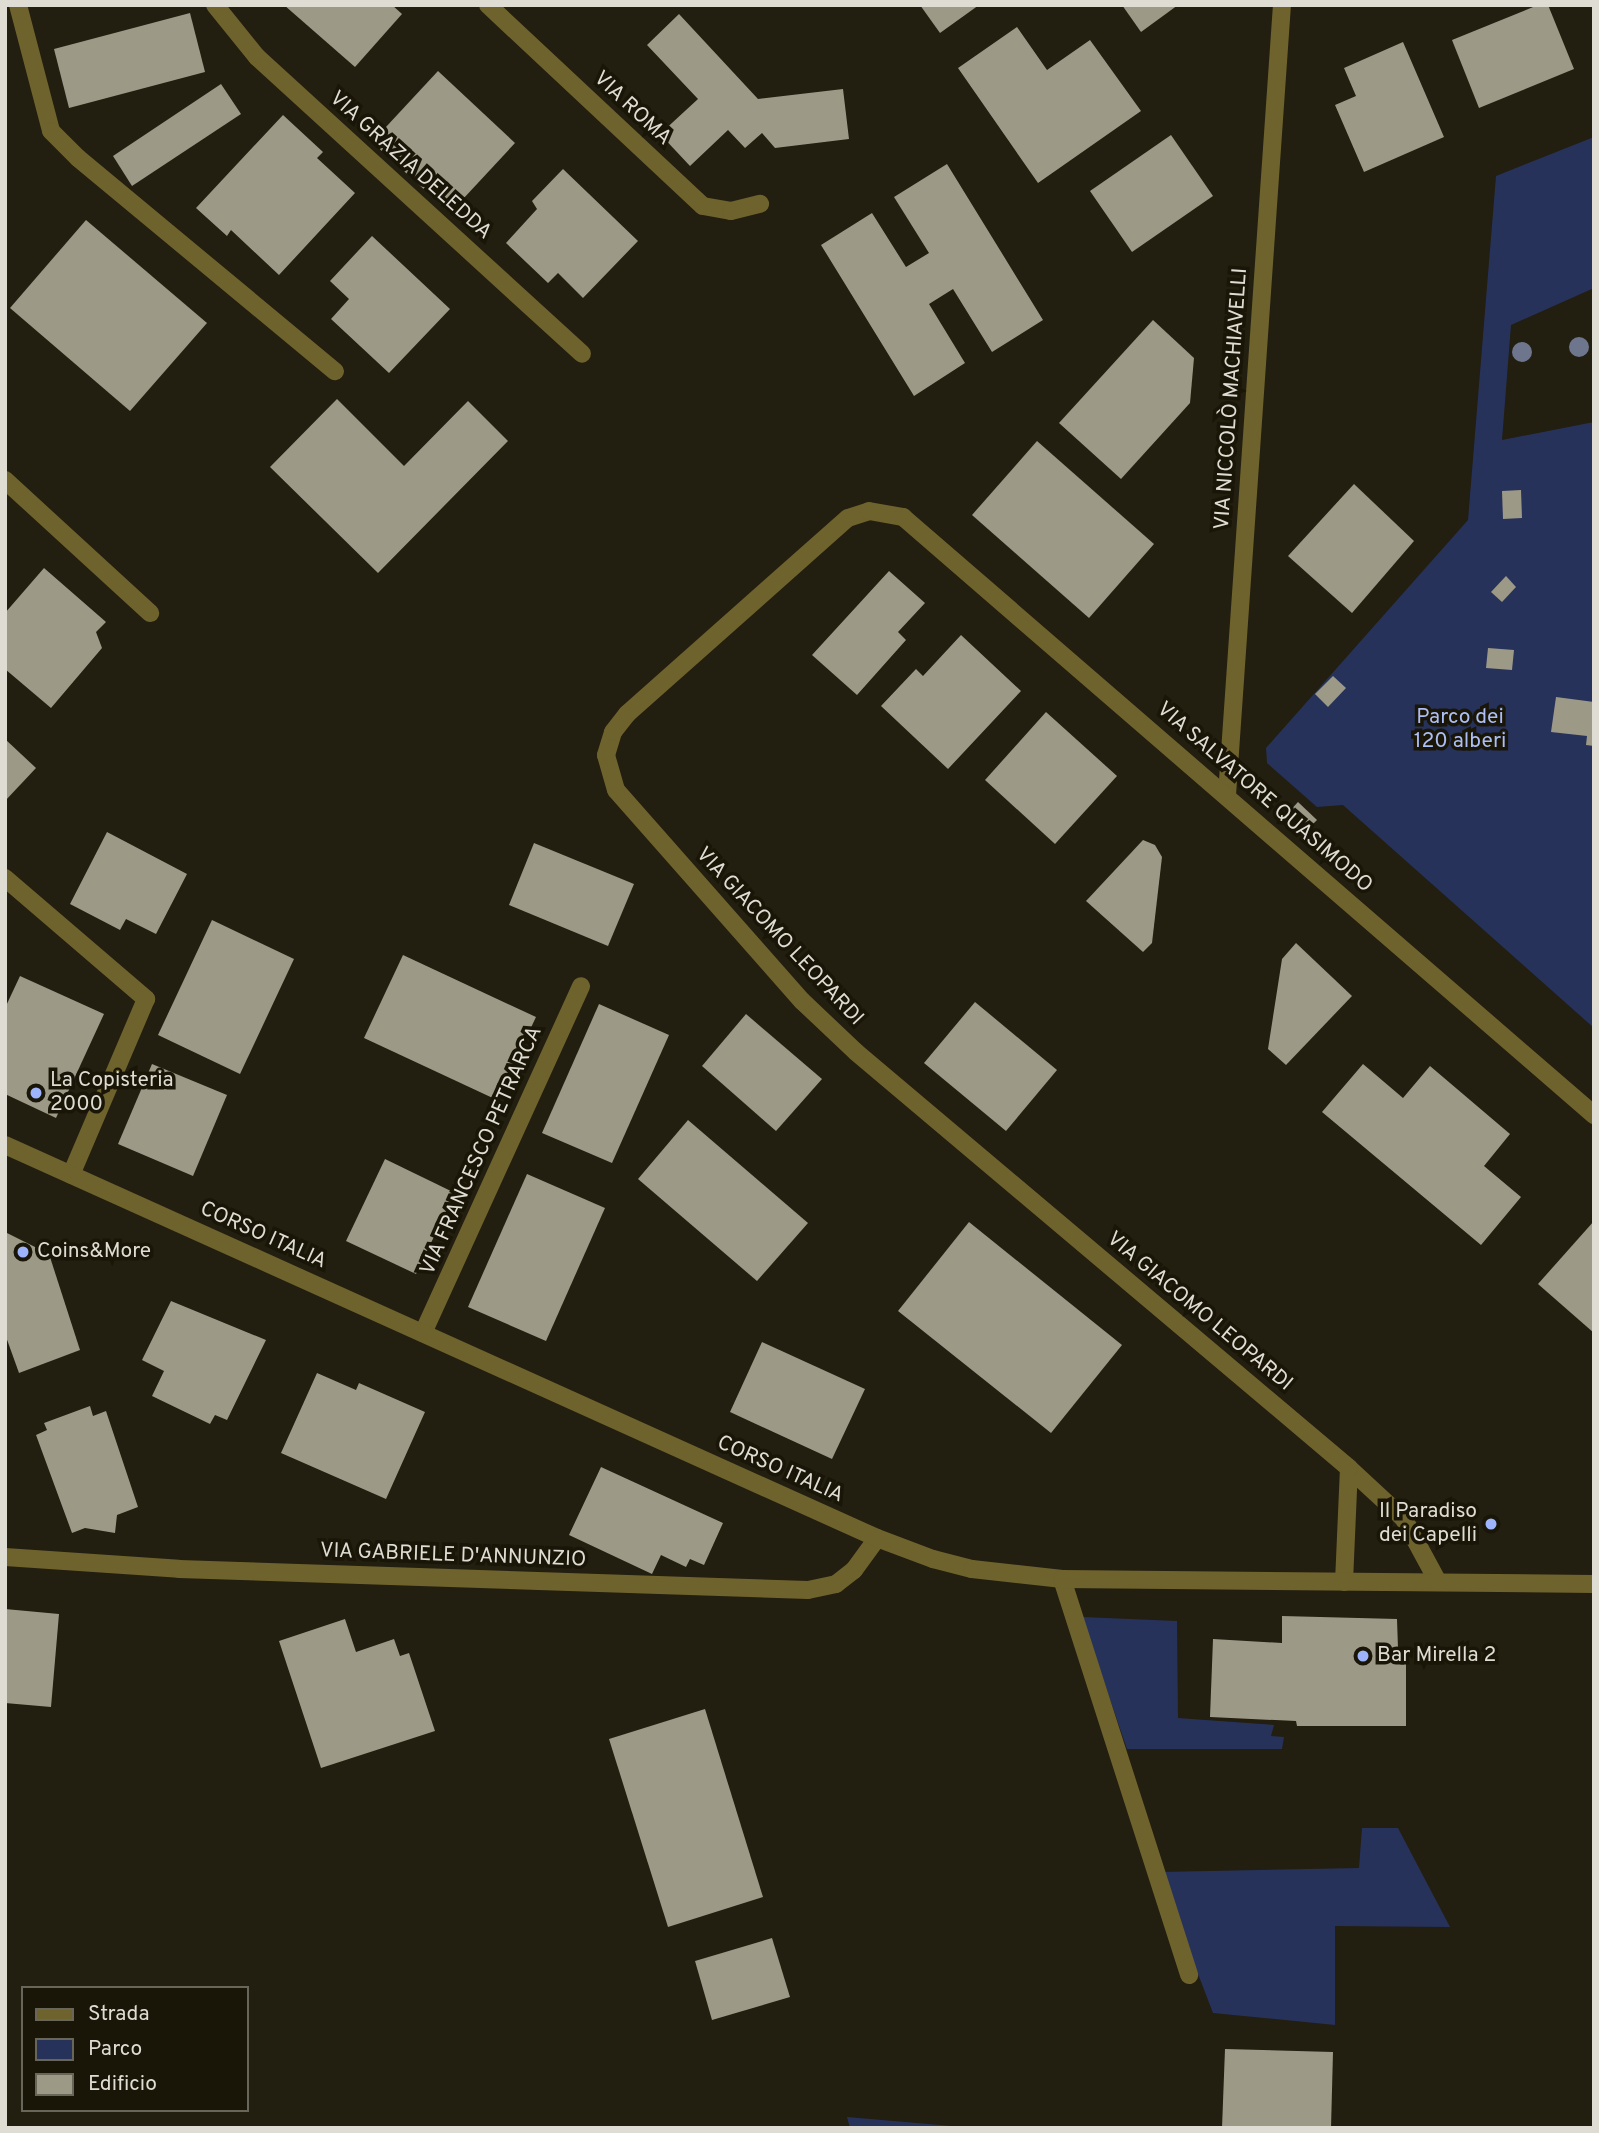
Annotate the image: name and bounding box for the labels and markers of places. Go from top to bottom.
place label: La Copisteria 2000 [50,1068,174,1118]
marker: La Copisteria 2000 [28,1085,44,1101]
place label: Coins&More [37,1239,151,1265]
marker: Coins&More [15,1244,31,1260]
place label: Il Paradiso dei Capelli [1379,1499,1477,1549]
marker: Il Paradiso dei Capelli [1483,1516,1499,1532]
place label: Bar Mirella 2 [1377,1643,1496,1669]
marker: Bar Mirella 2 [1355,1648,1371,1664]

